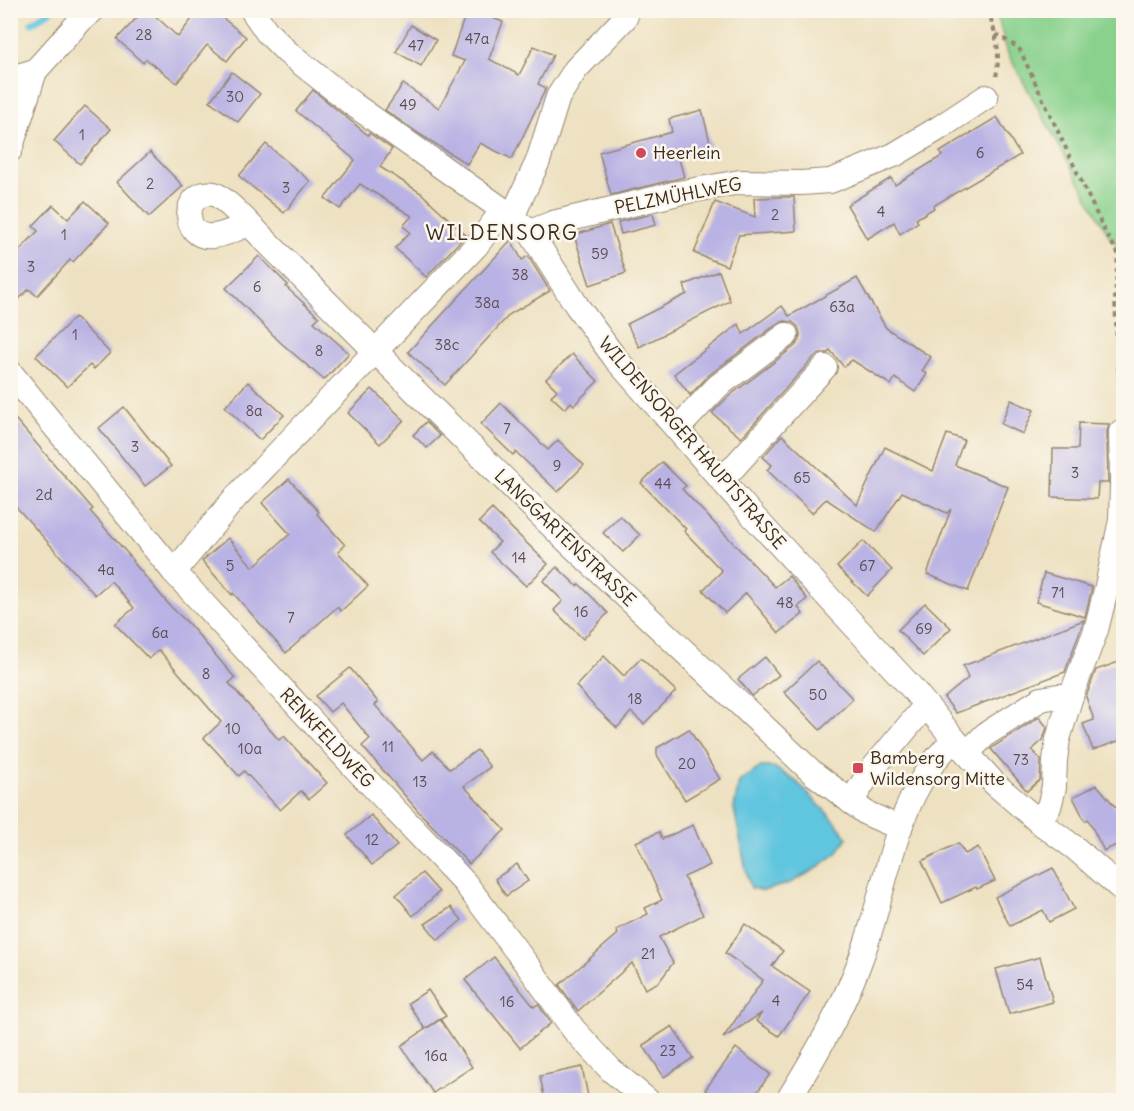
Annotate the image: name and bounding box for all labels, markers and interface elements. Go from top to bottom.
house number: 28 [136,25,152,44]
house number: 47a [465,29,490,48]
house number: 47 [408,36,424,55]
house number: 30 [226,87,244,106]
house number: 49 [399,95,417,114]
house number: 1 [79,125,85,144]
place label: Heerlein [653,141,721,164]
house number: 6 [976,143,984,162]
marker: Heerlein [634,146,648,160]
street label: PELZMÜHLWEG [612,172,744,219]
house number: 2 [146,174,154,193]
house number: 3 [282,178,290,197]
house number: 4 [877,202,886,221]
house number: 2 [771,205,779,224]
district label: WILDENSORG [426,219,578,246]
house number: 1 [61,225,67,244]
house number: 59 [591,244,609,263]
house number: 3 [27,257,35,276]
house number: 38 [511,265,529,284]
house number: 6 [253,277,261,296]
house number: 38a [474,293,500,312]
house number: 63a [829,297,855,316]
house number: 1 [72,325,78,344]
street label: WILDENSORGER HAUPTSTRASSE [594,332,791,554]
house number: 38c [435,335,460,354]
house number: 8 [315,341,323,360]
house number: 8a [245,401,263,420]
house number: 7 [503,419,511,438]
house number: 3 [131,437,139,456]
house number: 9 [553,456,561,475]
house number: 3 [1071,463,1079,482]
street label: LANGGARTENSTRASSE [490,464,641,611]
house number: 65 [793,468,811,487]
house number: 44 [654,474,672,493]
house number: 2d [35,485,53,504]
house number: 14 [512,548,527,567]
house number: 5 [226,556,234,575]
house number: 67 [859,556,875,575]
house number: 4a [97,560,115,579]
house number: 71 [1051,583,1065,602]
house number: 48 [776,593,794,612]
house number: 16 [574,602,588,621]
house number: 7 [287,608,295,627]
house number: 69 [915,619,933,638]
house number: 6a [151,623,169,642]
house number: 8 [202,664,210,683]
street label: RENKFELDWEG [275,683,380,792]
house number: 50 [809,685,827,704]
house number: 18 [628,689,642,708]
house number: 10 [225,719,241,738]
house number: 11 [382,737,394,756]
house number: 10a [238,739,263,758]
place label: Bamberg Wildensorg Mitte [870,746,1005,790]
house number: 73 [1013,750,1029,769]
house number: 20 [678,754,696,773]
marker: Bamberg Wildensorg Mitte [851,761,865,775]
house number: 13 [413,772,427,791]
house number: 12 [365,830,379,849]
house number: 21 [641,944,655,963]
house number: 54 [1016,975,1034,994]
house number: 4 [772,991,781,1010]
house number: 16 [500,992,514,1011]
house number: 23 [660,1041,676,1060]
house number: 16a [424,1046,448,1065]

